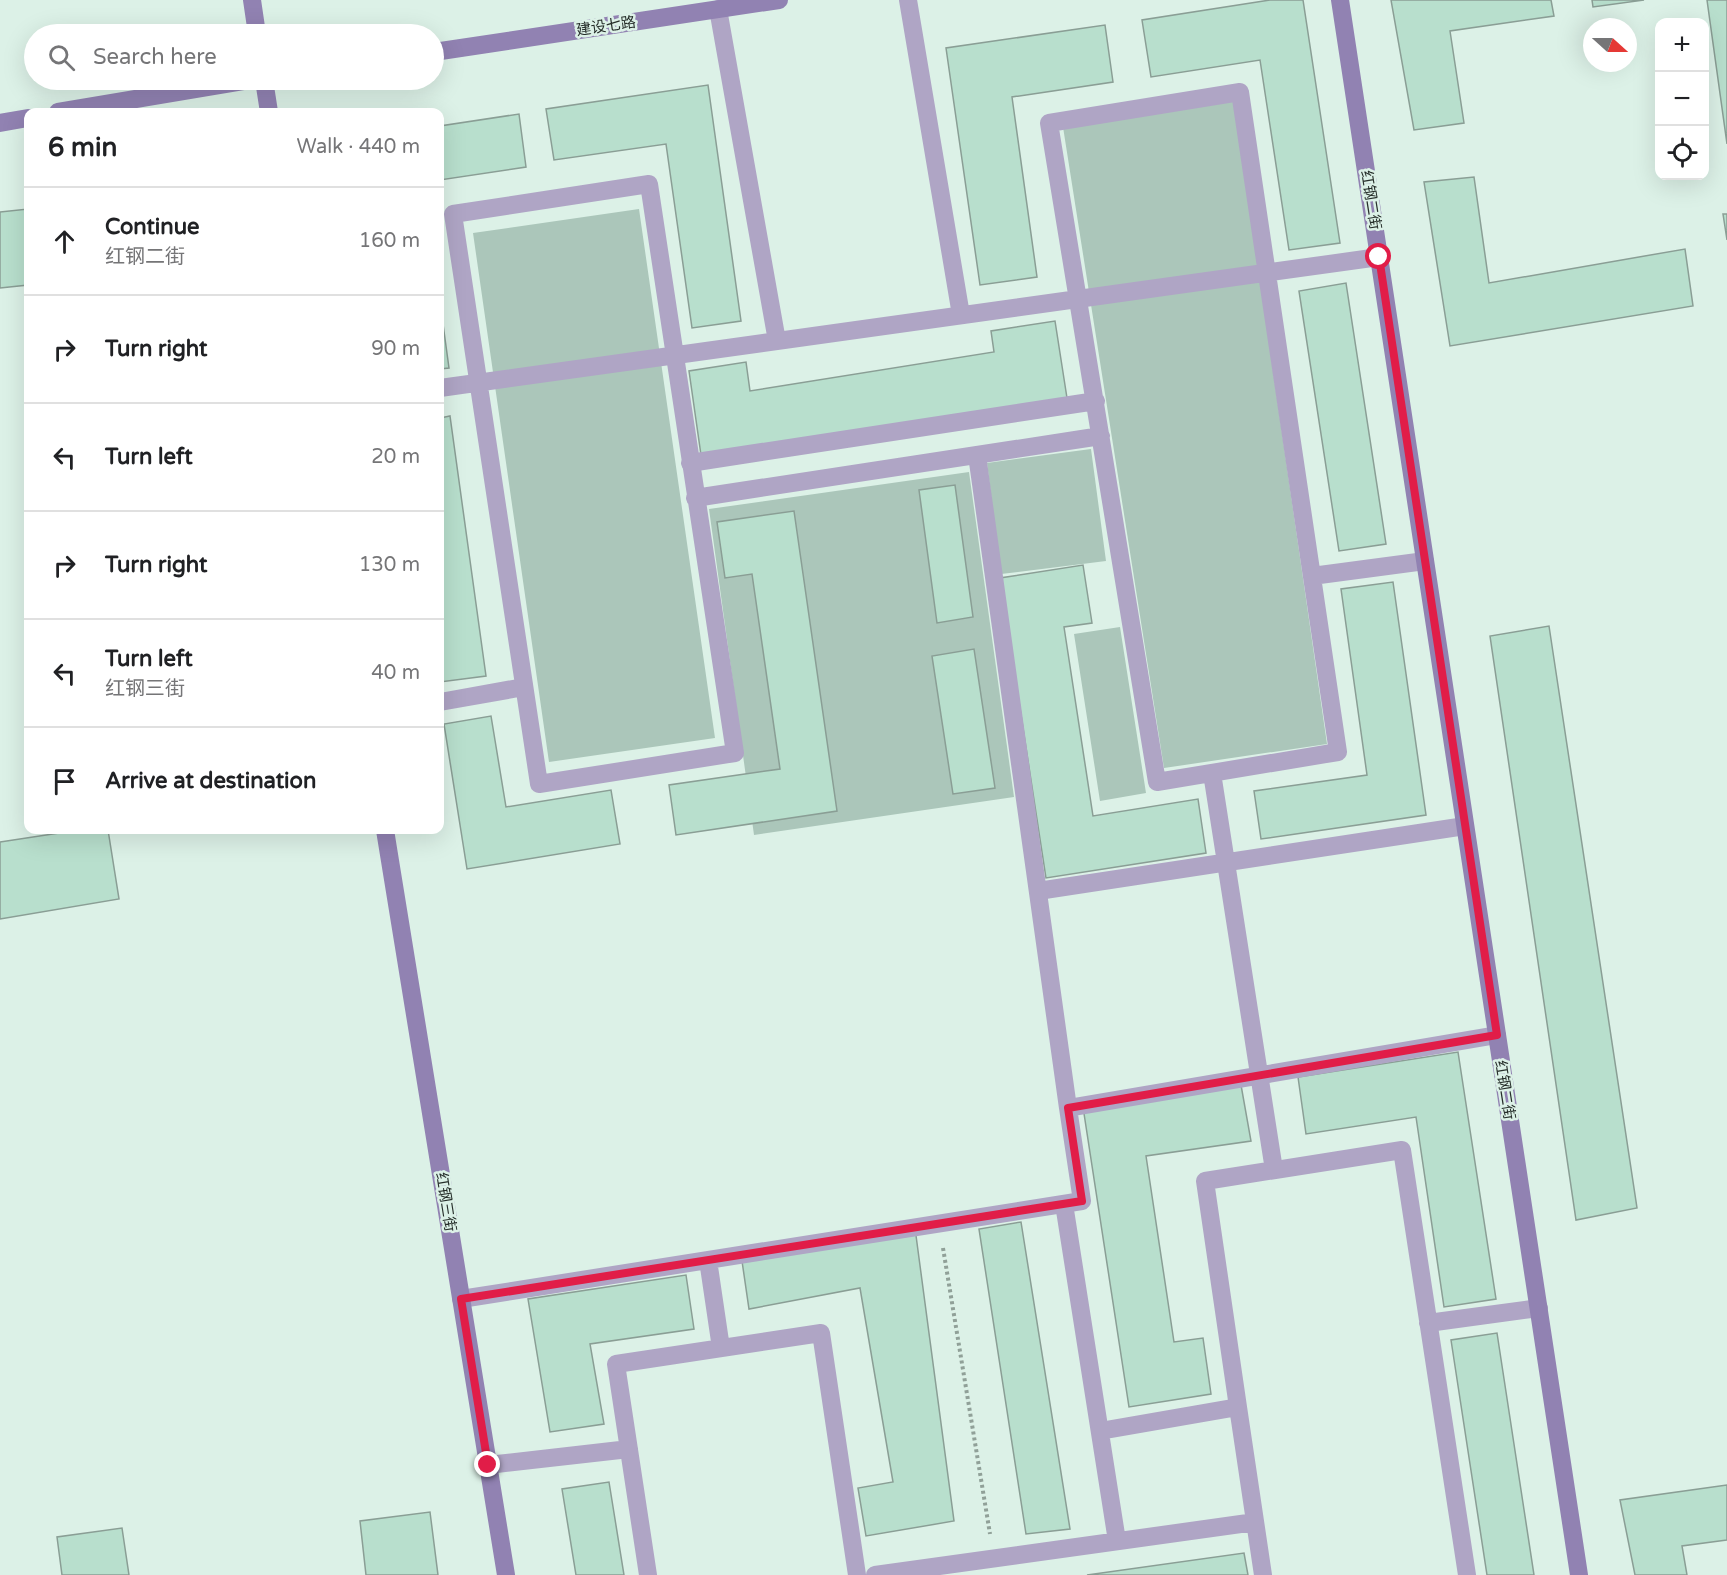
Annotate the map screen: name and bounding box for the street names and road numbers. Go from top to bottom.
street label: 建设七路 [575,13,637,39]
street label: 红钢二街 [1357,169,1385,231]
street label: 红钢二街 [1491,1059,1519,1121]
street label: 红钢三街 [432,1171,460,1233]

